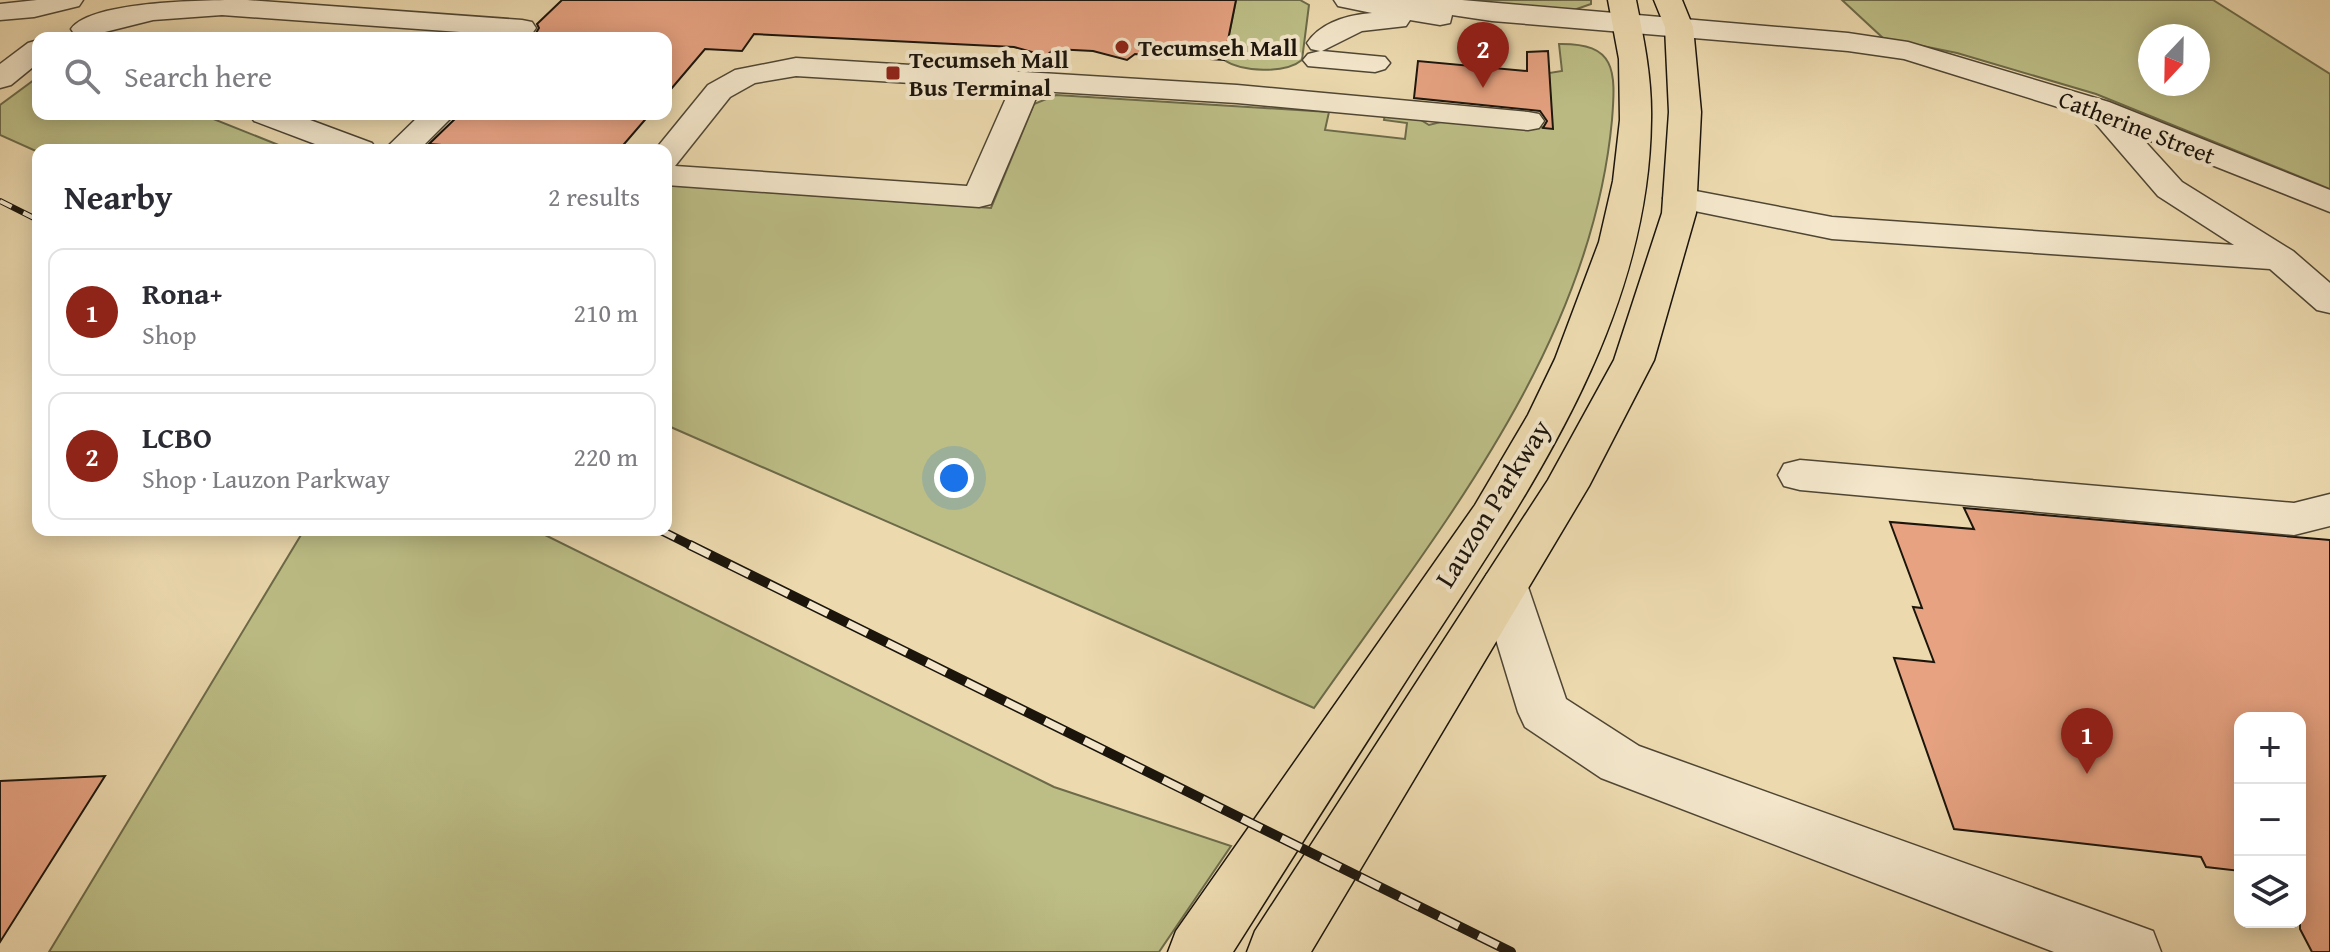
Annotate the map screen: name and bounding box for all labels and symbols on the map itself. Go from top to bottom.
pin: 2 [1457,22,1509,88]
north arrow [2138,24,2210,96]
place label: Tecumseh Mall [1138,30,1298,65]
marker: Tecumseh Mall [1113,38,1131,56]
place label: Tecumseh Mall Bus Terminal [909,42,1069,105]
marker: Tecumseh Mall Bus Terminal [884,64,902,82]
street label: Catherine Street [2054,81,2221,173]
street label: Lauzon Parkway [1424,411,1560,595]
your location [934,458,974,498]
pin: 1 [2061,708,2113,774]

